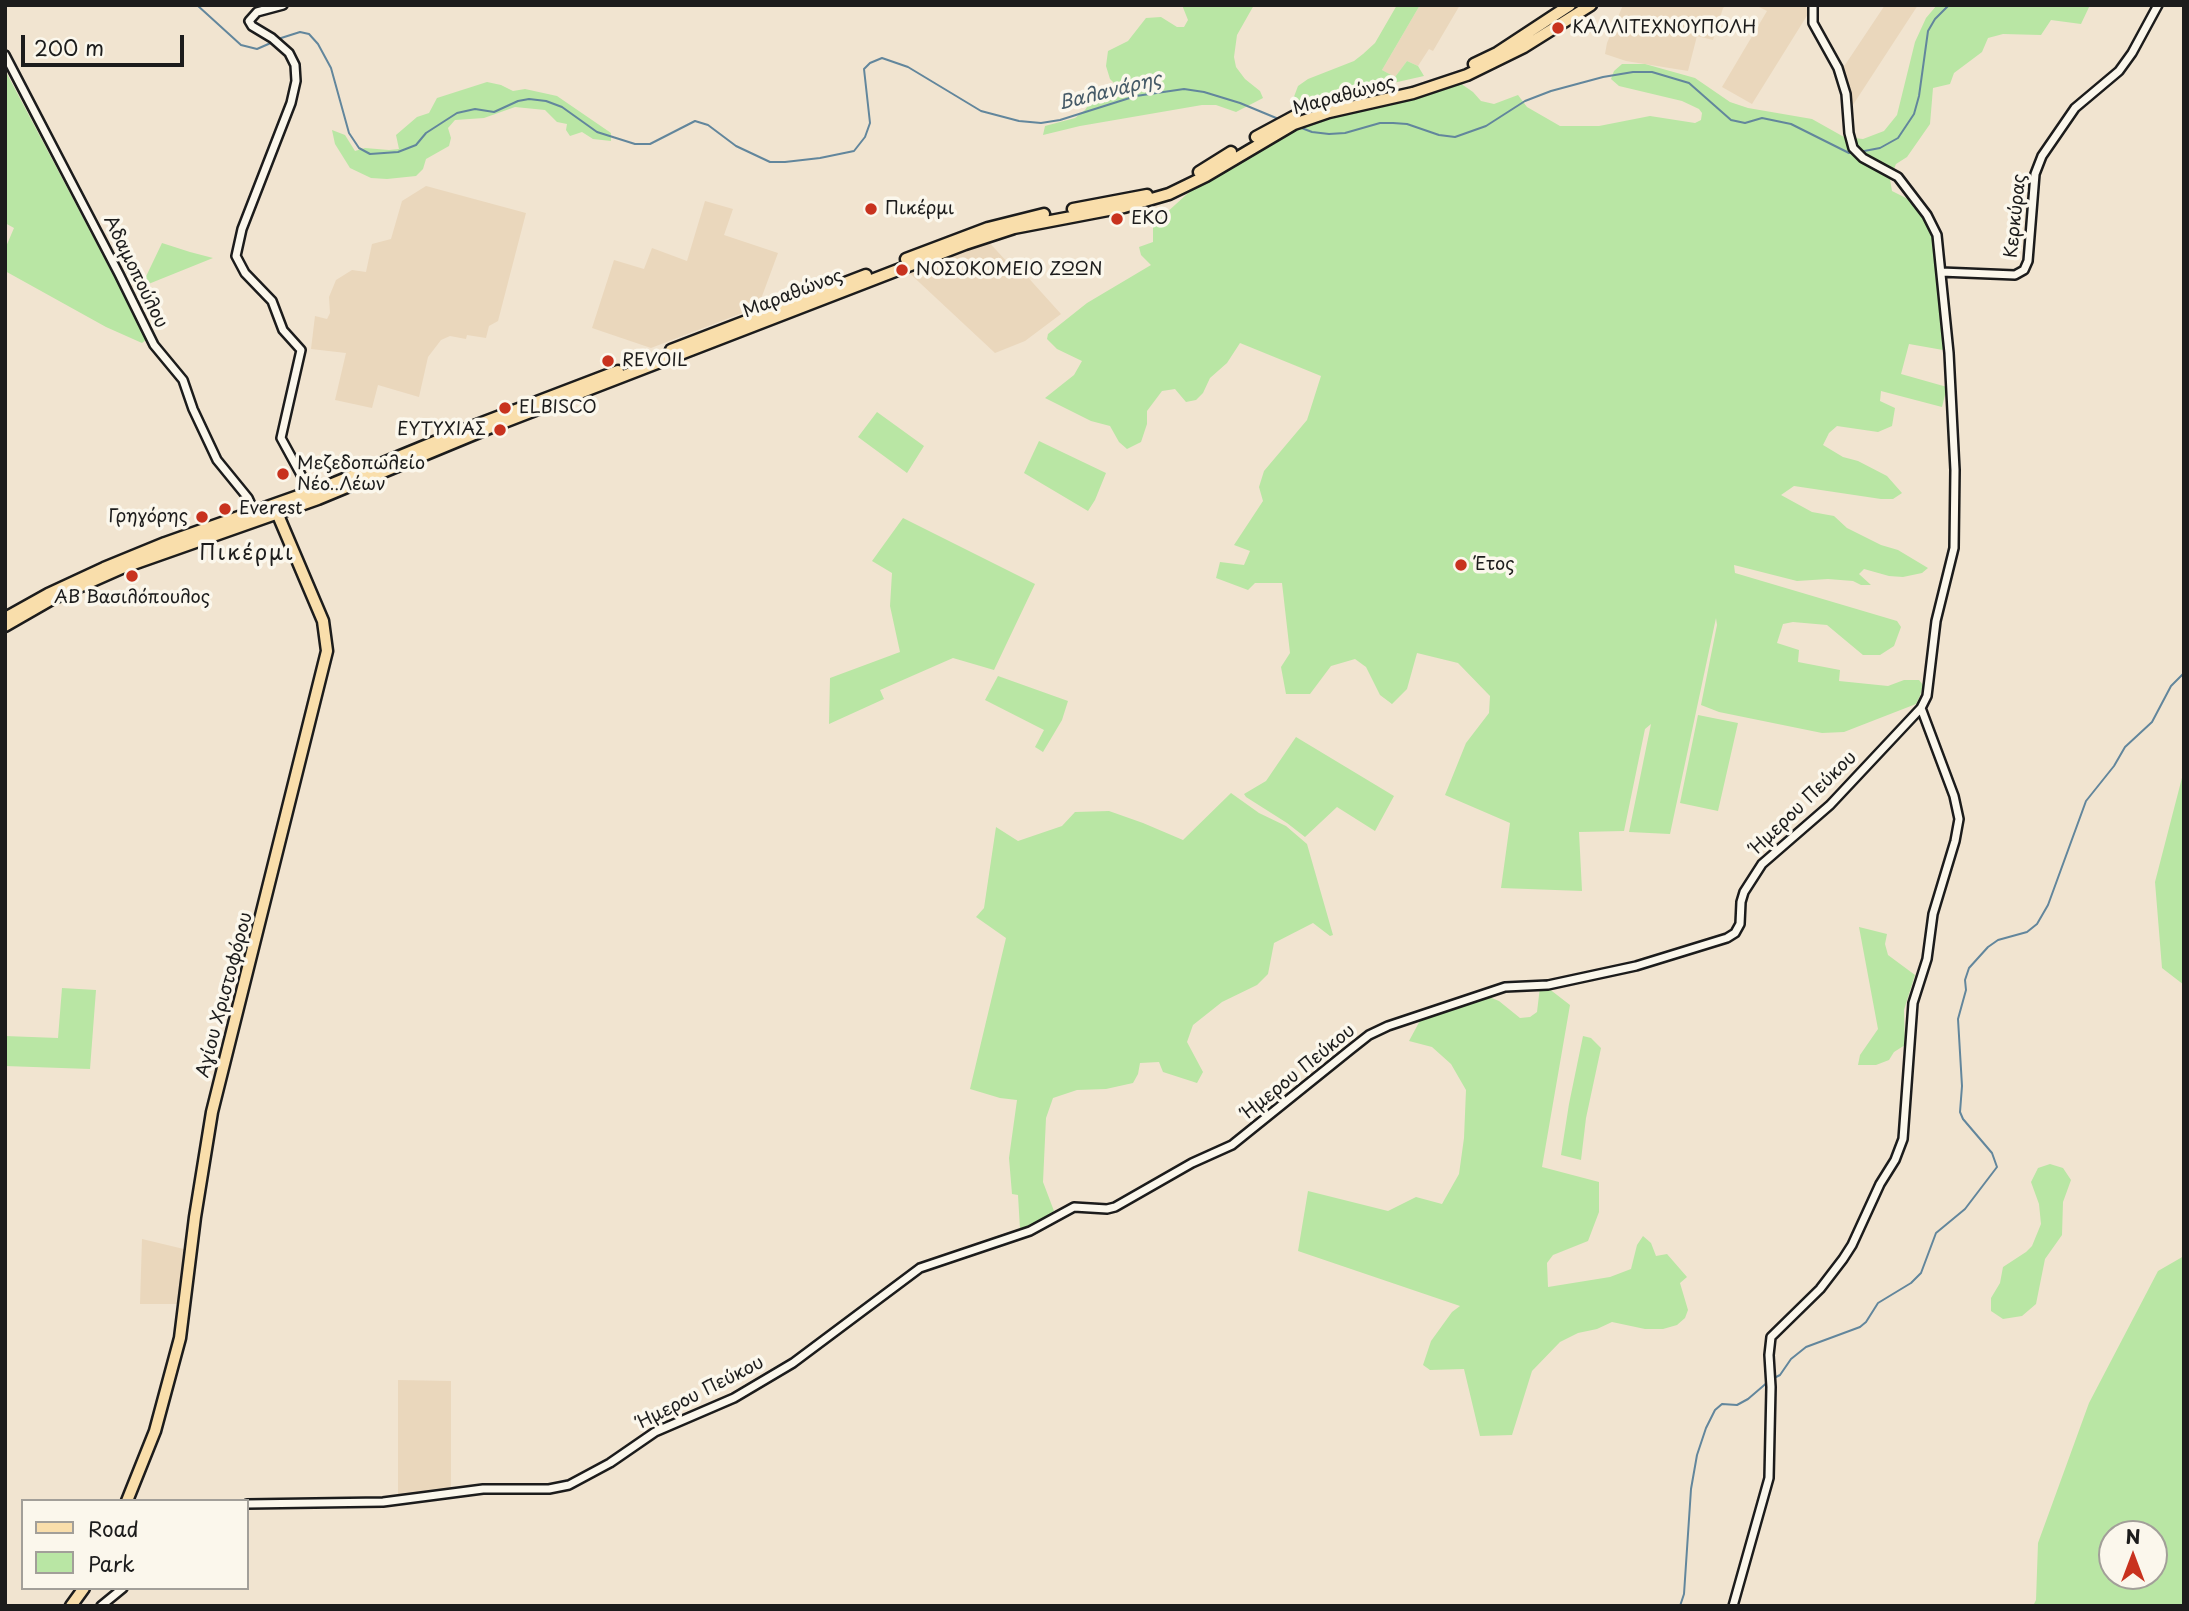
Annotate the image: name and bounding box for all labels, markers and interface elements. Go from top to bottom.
place label: ΚΑΛΛΙΤΕΧΝΟΥΠΟΛΗ [1572,17,1756,39]
marker: ΚΑΛΛΙΤΕΧΝΟΥΠΟΛΗ [1550,20,1566,36]
scale bar [24,21,187,65]
text: 200 m [34,31,104,63]
water label: Βαλανάρης [1056,68,1164,116]
street label: Μαραθώνος [1291,72,1397,120]
street label: Κερκύρας [2001,173,2031,259]
place label: Πικέρμι [885,198,954,220]
marker: Πικέρμι [863,201,879,217]
place label: EKO [1131,208,1168,230]
marker: EKO [1109,211,1125,227]
street label: Αδαμοπούλου [98,212,172,332]
place label: ΝΟΣΟΚΟΜΕΙΟ ΖΩΩΝ [916,259,1102,281]
marker: ΝΟΣΟΚΟΜΕΙΟ ΖΩΩΝ [894,262,910,278]
street label: Μαραθώνος [740,265,846,323]
place label: REVOIL [622,350,687,372]
marker: REVOIL [600,353,616,369]
place label: ELBISCO [519,397,597,419]
marker: ELBISCO [497,400,513,416]
place label: ΕΥΤΥΧΙΑΣ [397,419,486,441]
marker: ΕΥΤΥΧΙΑΣ [492,422,508,438]
place label: Μεζεδοπωλείο Νέο..Λέων [297,453,425,496]
marker: Μεζεδοπωλείο Νέο..Λέων [275,466,291,482]
place label: Everest [239,498,302,520]
marker: Everest [217,501,233,517]
place label: Γρηγόρης [108,506,188,528]
marker: Γρηγόρης [194,509,210,525]
district label: Πικέρμι [201,541,293,567]
place label: Έτος [1475,554,1515,576]
marker: Έτος [1453,557,1469,573]
marker: ΑΒ Βασιλόπουλος [124,568,140,584]
place label: ΑΒ Βασιλόπουλος [54,587,210,609]
street label: Ήμερου Πεύκου [1747,747,1861,859]
street label: Αγίου Χριστοφόρου [193,910,257,1080]
street label: Ήμερου Πεύκου [1238,1020,1360,1124]
street label: Ήμερου Πεύκου [634,1352,768,1434]
legend [21,1499,248,1590]
text: Road [88,1512,139,1544]
north arrow [2098,1520,2168,1590]
text: N [2125,1522,2141,1550]
text: Park [88,1547,135,1579]

